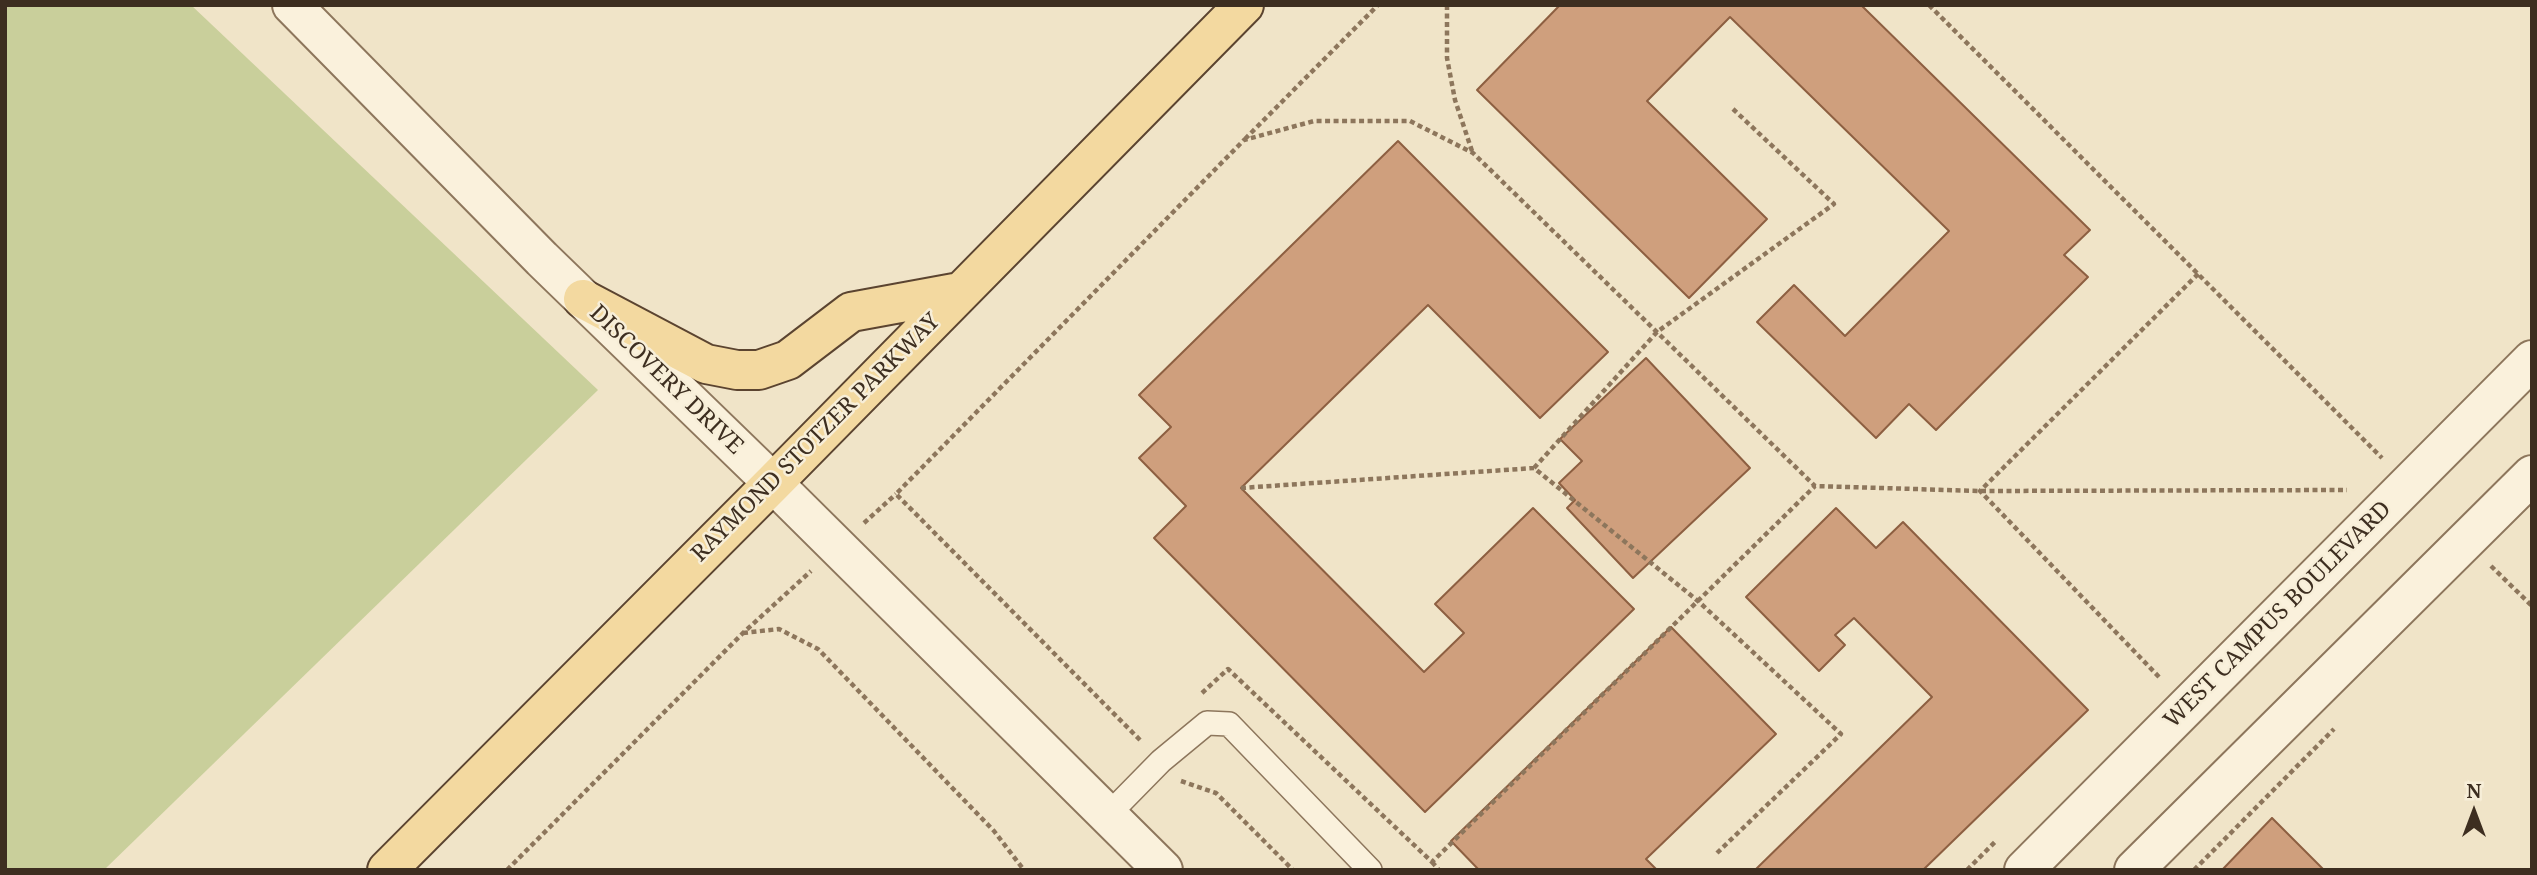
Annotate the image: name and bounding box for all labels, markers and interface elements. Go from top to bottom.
street label: DISCOVERY DRIVE [583,300,749,460]
street label: RAYMOND STOTZER PARKWAY [686,308,946,568]
street label: WEST CAMPUS BOULEVARD [2159,496,2397,734]
north arrow [2439,777,2509,847]
text: N [2467,778,2481,804]

